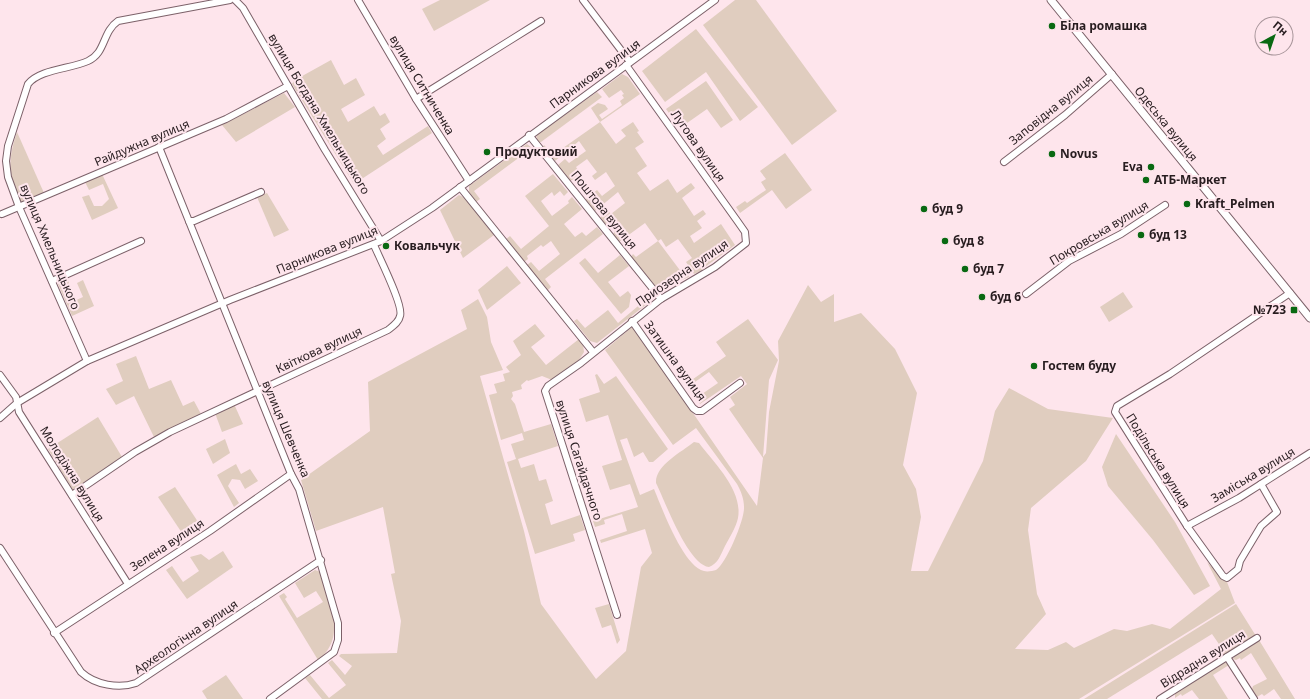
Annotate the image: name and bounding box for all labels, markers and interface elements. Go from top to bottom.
north arrow [1254,16,1294,56]
place label: Біла ромашка [1060,17,1147,34]
text: Пн [1270,17,1292,39]
marker: Біла ромашка [1047,21,1057,31]
street label: вулиця Богдана Хмельницького [264,30,374,197]
street label: вулиця Ситниченка [386,32,459,138]
street label: Парникова вулиця [546,35,644,112]
street label: Заповідна вулиця [1005,71,1096,149]
street label: Одеська вулиця [1131,83,1202,165]
street label: Лугова вулиця [667,106,730,185]
street label: Райдужна вулиця [92,115,192,170]
place label: Продуктовий [495,143,578,160]
place label: Novus [1060,145,1098,162]
marker: Продуктовий [482,147,492,157]
marker: Novus [1047,149,1057,159]
place label: Eva [1122,158,1143,175]
marker: Eva [1146,162,1156,172]
street label: Поштова вулиця [567,167,641,253]
place label: АТБ-Маркет [1154,171,1226,188]
marker: АТБ-Маркет [1141,175,1151,185]
street label: вулиця Хмельницького [16,181,85,312]
place label: Kraft_Pelmen [1195,195,1275,212]
street label: Покровська вулиця [1046,196,1151,269]
marker: Kraft_Pelmen [1182,199,1192,209]
place label: буд 9 [932,200,963,217]
marker: буд 9 [919,204,929,214]
street label: Парникова вулиця [273,221,380,278]
place label: буд 13 [1149,226,1187,243]
marker: буд 13 [1136,230,1146,240]
place label: буд 8 [953,232,984,249]
street label: Приозерна вулиця [632,235,731,310]
marker: буд 8 [940,236,950,246]
place label: Ковальчук [394,237,460,254]
marker: Ковальчук [381,241,391,251]
place label: буд 7 [973,260,1004,277]
marker: буд 7 [960,264,970,274]
place label: буд 6 [990,288,1021,305]
marker: буд 6 [977,292,987,302]
place label: №723 [1253,301,1286,318]
marker: №723 [1289,305,1299,315]
street label: Затишна вулиця [641,317,710,404]
street label: Квіткова вулиця [273,322,365,377]
place label: Гостем буду [1042,357,1116,374]
marker: Гостем буду [1029,361,1039,371]
street label: вулиця Шевченка [258,378,315,480]
street label: вулиця Сагайдачного [552,398,607,522]
street label: Подільська вулиця [1122,410,1195,511]
street label: Молодіжна вулиця [36,423,109,525]
street label: Заміська вулиця [1208,443,1298,506]
street label: Зелена вулиця [126,514,207,575]
street label: Археологічна вулиця [130,595,241,678]
street label: Відрадна вулиця [1157,626,1249,692]

